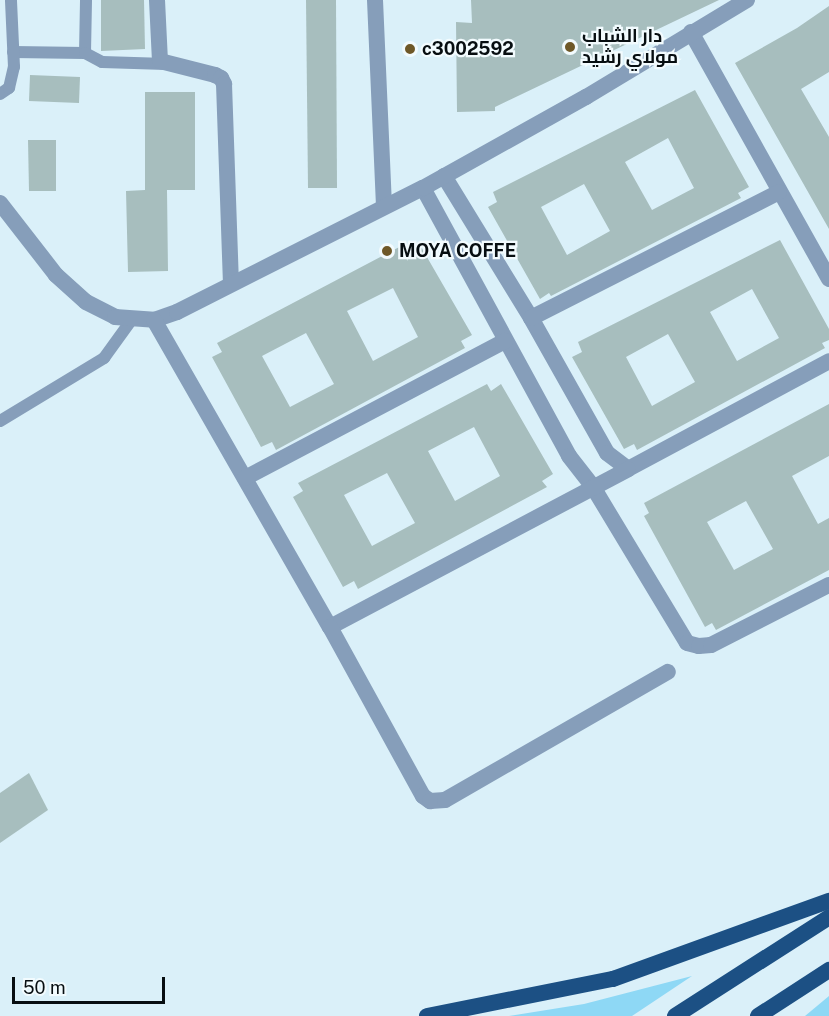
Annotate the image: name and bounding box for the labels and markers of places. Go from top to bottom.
place label: دار الشباب مولاي رشيد [582,26,678,68]
place label: c3002592 [422,38,514,60]
marker: دار الشباب مولاي رشيد [563,40,577,54]
marker: c3002592 [403,42,417,56]
place label: MOYA COFFE [399,240,516,262]
marker: MOYA COFFE [380,244,394,258]

